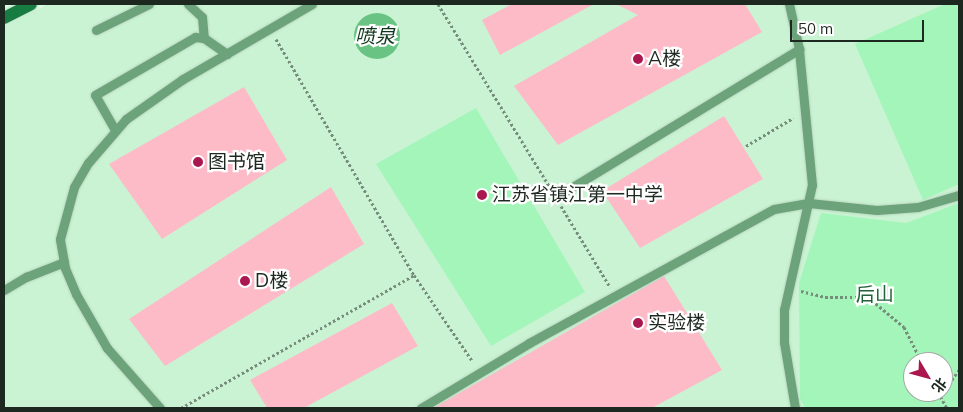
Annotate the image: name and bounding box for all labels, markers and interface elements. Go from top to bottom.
scale bar [793,10,927,42]
text: 50 m [798,19,833,38]
water label: 喷泉 [355,23,395,47]
place label: A楼 [648,48,681,70]
marker: A楼 [632,53,644,65]
place label: 图书馆 [208,151,265,173]
marker: 图书馆 [192,156,204,168]
place label: 江苏省镇江第一中学 [492,184,663,206]
marker: 江苏省镇江第一中学 [476,189,488,201]
place label: D楼 [255,270,288,292]
marker: D楼 [239,275,251,287]
park label: 后山 [856,284,894,306]
place label: 实验楼 [648,312,705,334]
marker: 实验楼 [632,317,644,329]
north arrow [903,352,953,402]
text: 北 [928,374,951,396]

